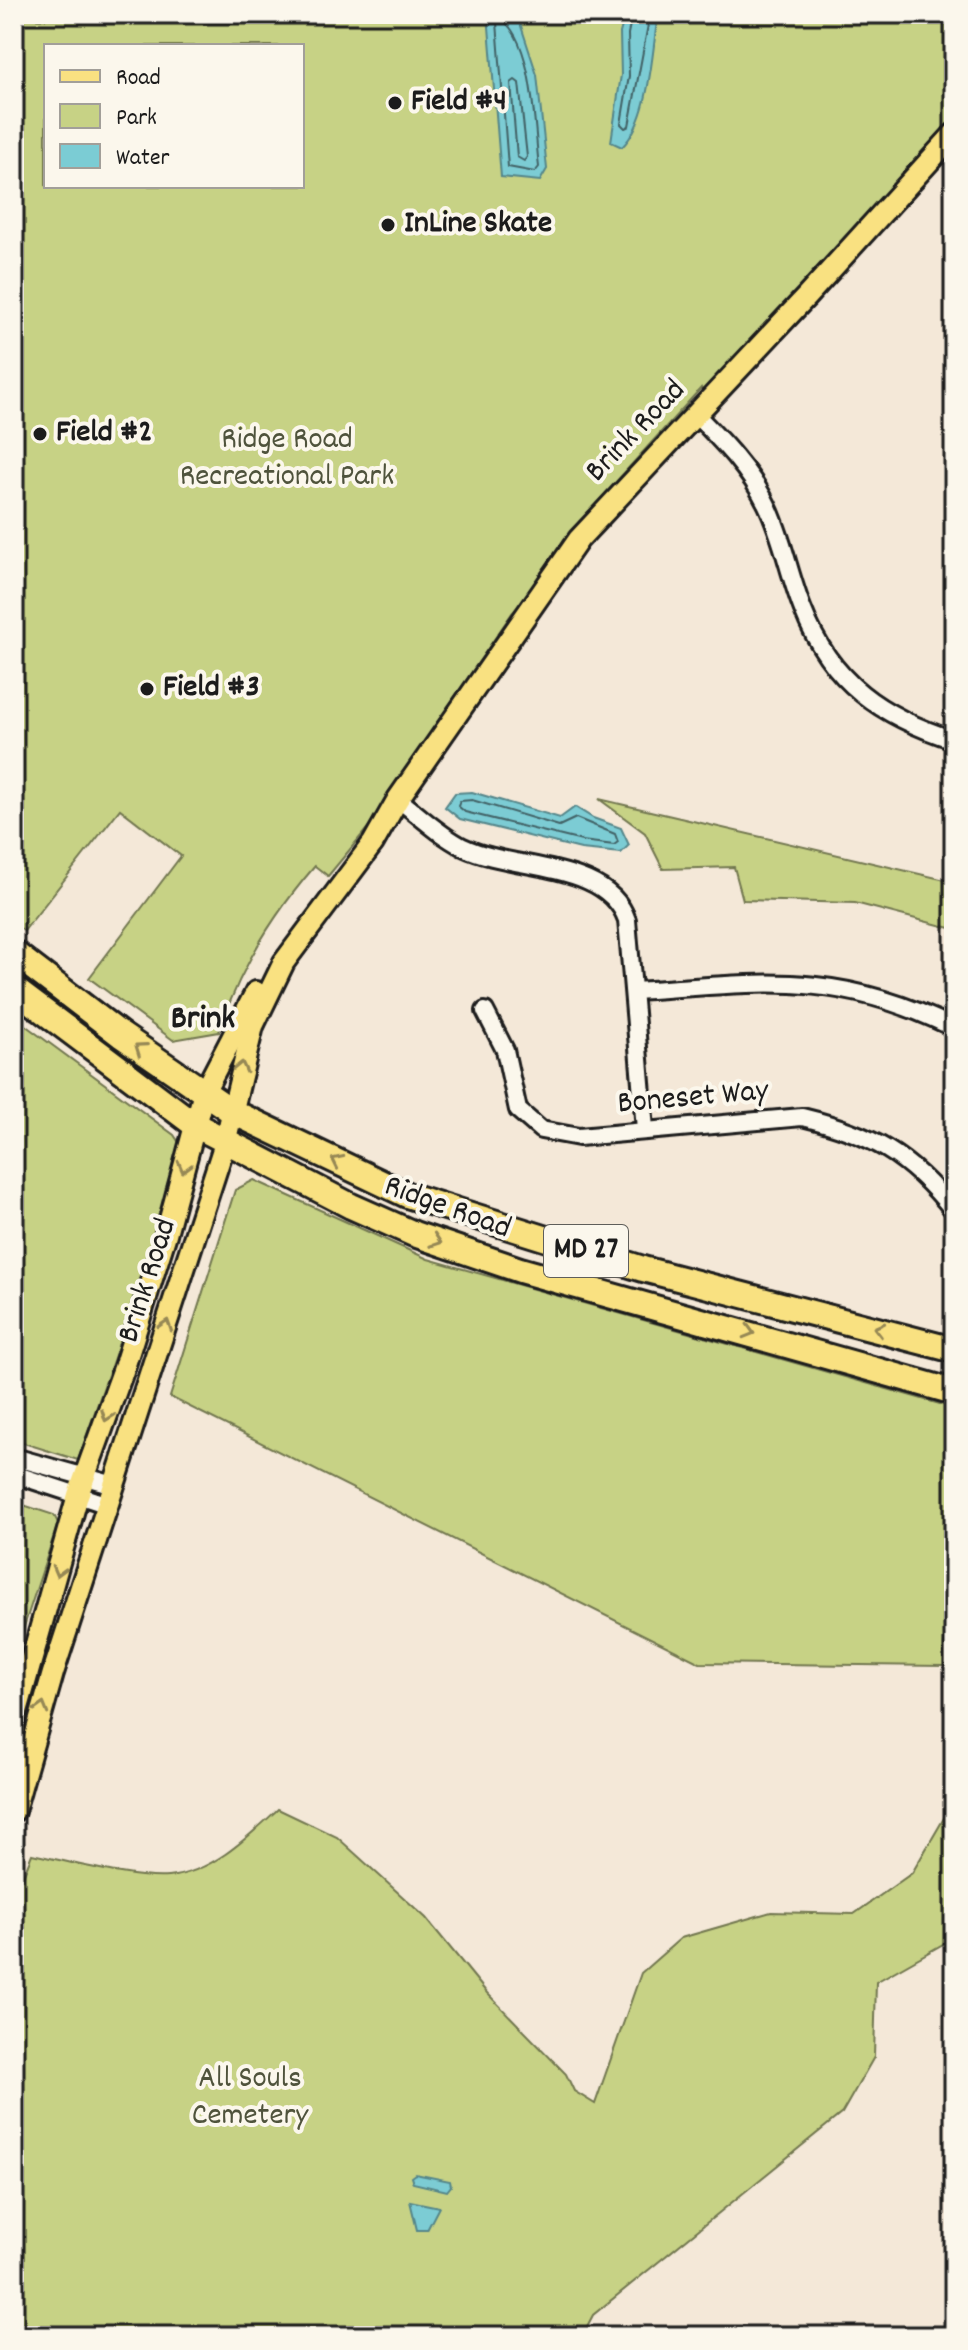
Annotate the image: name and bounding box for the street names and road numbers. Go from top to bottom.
street label: Brink Road [576,370,698,494]
street label: Boneset Way [616,1069,771,1129]
street label: Ridge Road [377,1165,517,1253]
street label: Brink Road [107,1213,191,1349]
road number: MD 27 [544,1225,628,1277]

